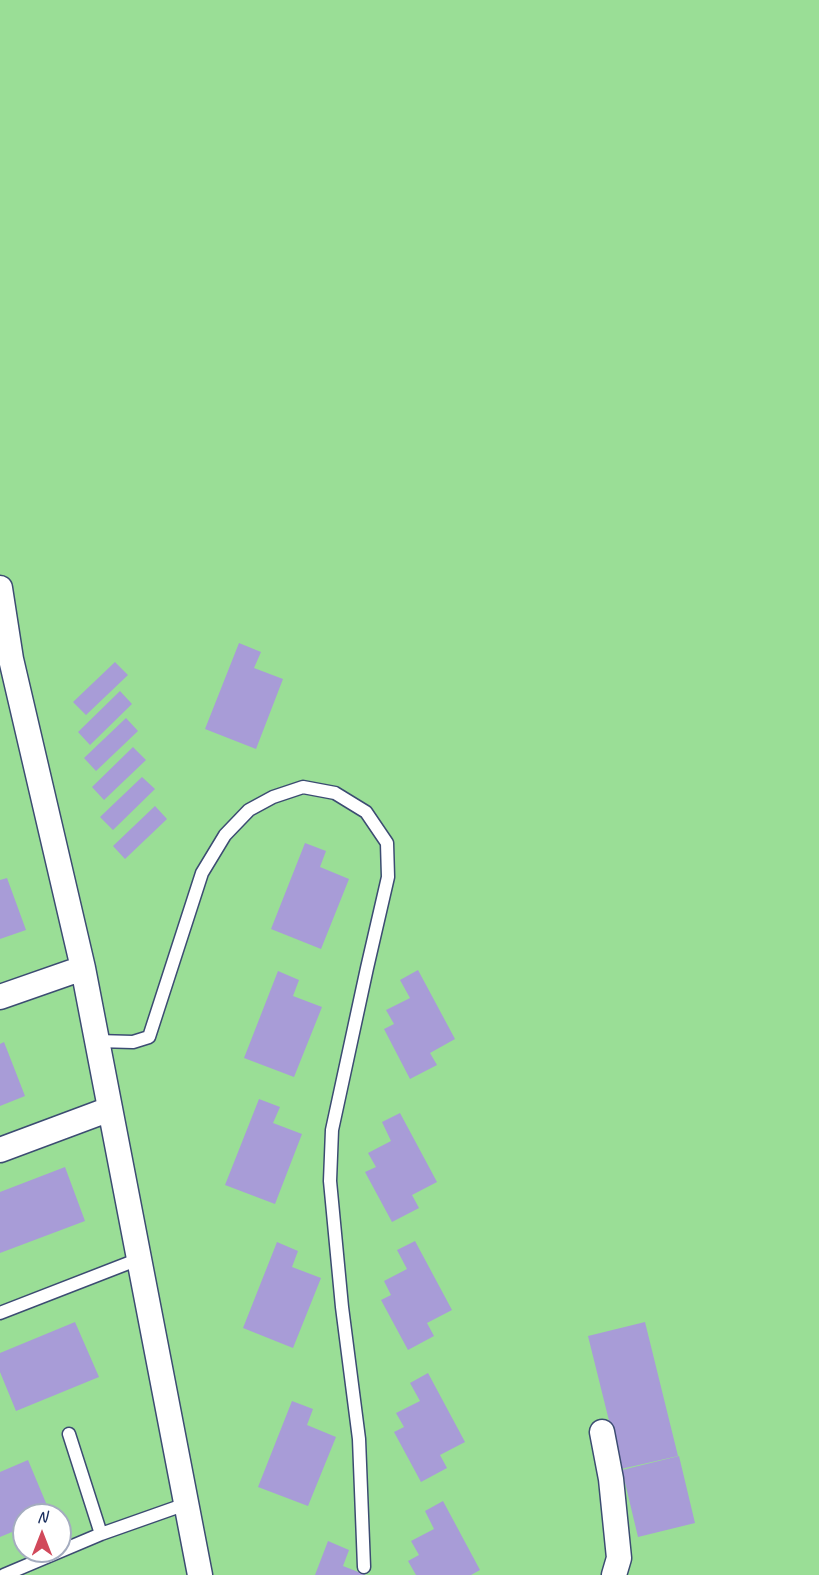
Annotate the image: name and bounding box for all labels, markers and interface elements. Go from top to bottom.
north arrow [12,1503,72,1563]
text: N [37,1507,47,1527]

